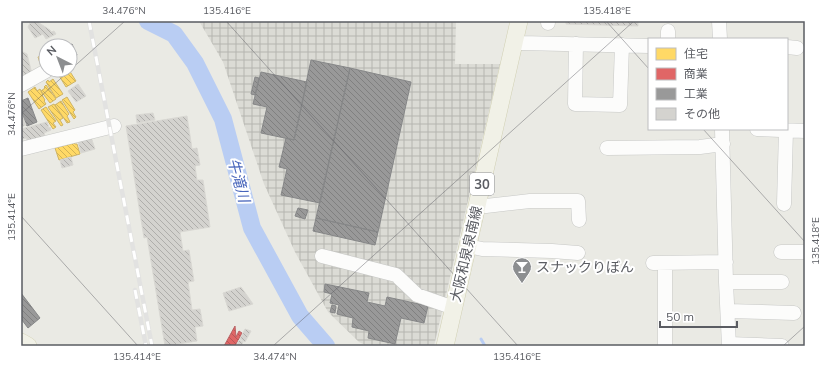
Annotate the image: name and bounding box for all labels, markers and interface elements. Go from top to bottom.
text: 34.476°N [102,4,146,17]
text: 135.416°E [203,4,251,17]
text: 135.418°E [583,4,631,17]
north arrow [38,38,78,78]
legend [648,38,788,130]
text: N [44,43,59,59]
text: 住宅 [684,46,708,61]
text: 商業 [684,66,708,81]
text: 工業 [684,86,708,101]
text: 34.476°N [5,92,18,136]
text: その他 [684,106,720,121]
water label: 牛滝川 [224,156,255,206]
road number: 30 [470,173,494,195]
text: 135.414°E [5,193,18,241]
street label: 大阪和泉泉南線 [446,204,486,304]
text: 135.418°E [809,217,822,265]
bar icon: スナックりぼん [511,256,533,284]
place label: スナックりぼん [536,258,634,276]
scale bar [660,303,737,329]
text: 50 m [666,309,694,324]
text: 135.414°E [113,350,161,363]
text: 34.474°N [253,350,297,363]
text: 135.416°E [493,350,541,363]

